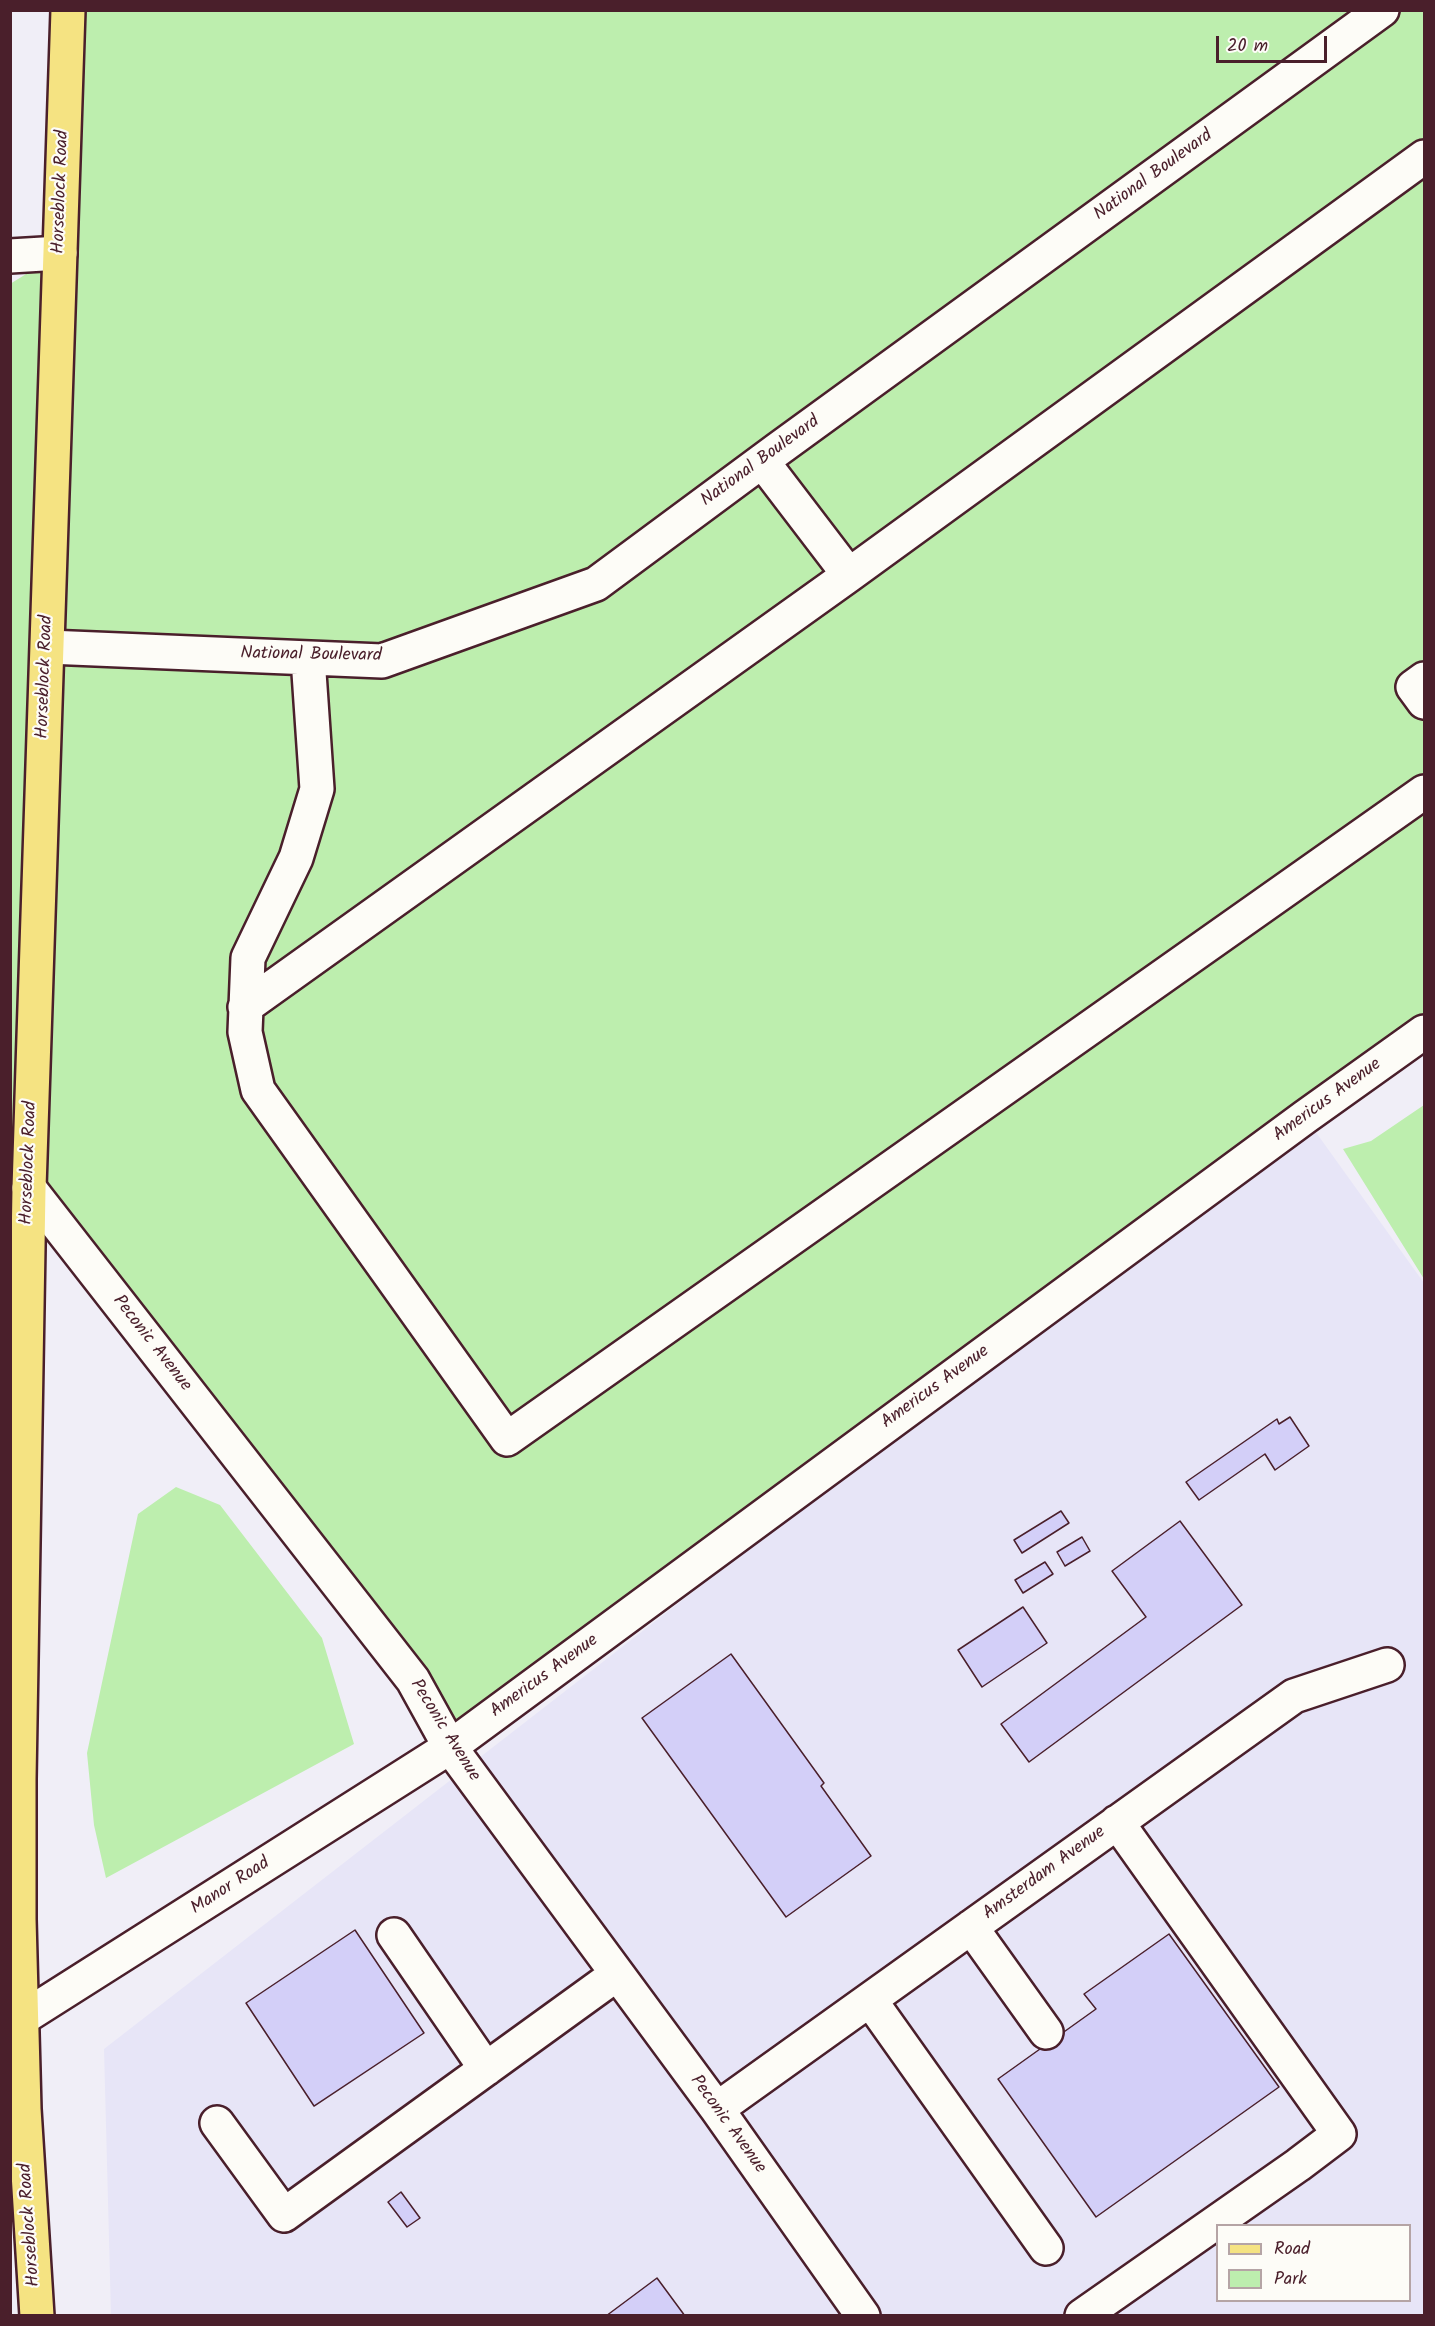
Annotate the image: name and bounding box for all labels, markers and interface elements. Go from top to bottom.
scale bar [1219,24,1330,62]
text: 20 m [1227,32,1268,61]
street label: National Boulevard [1090,126,1218,226]
street label: Horseblock Road [49,130,75,254]
street label: National Boulevard [697,412,825,512]
street label: Horseblock Road [33,615,59,739]
street label: National Boulevard [240,644,382,668]
street label: Americus Avenue [1270,1055,1386,1147]
street label: Horseblock Road [17,1101,43,1225]
street label: Peconic Avenue [107,1292,195,1396]
street label: Americus Avenue [878,1342,994,1434]
street label: Americus Avenue [487,1631,603,1723]
street label: Peconic Avenue [404,1676,484,1786]
street label: Amsterdam Avenue [980,1822,1110,1926]
street label: Manor Road [188,1854,274,1920]
street label: Peconic Avenue [684,2072,770,2178]
street label: Horseblock Road [16,2163,46,2287]
legend [1216,2224,1411,2302]
text: Road [1274,2235,1310,2264]
text: Park [1274,2265,1307,2294]

